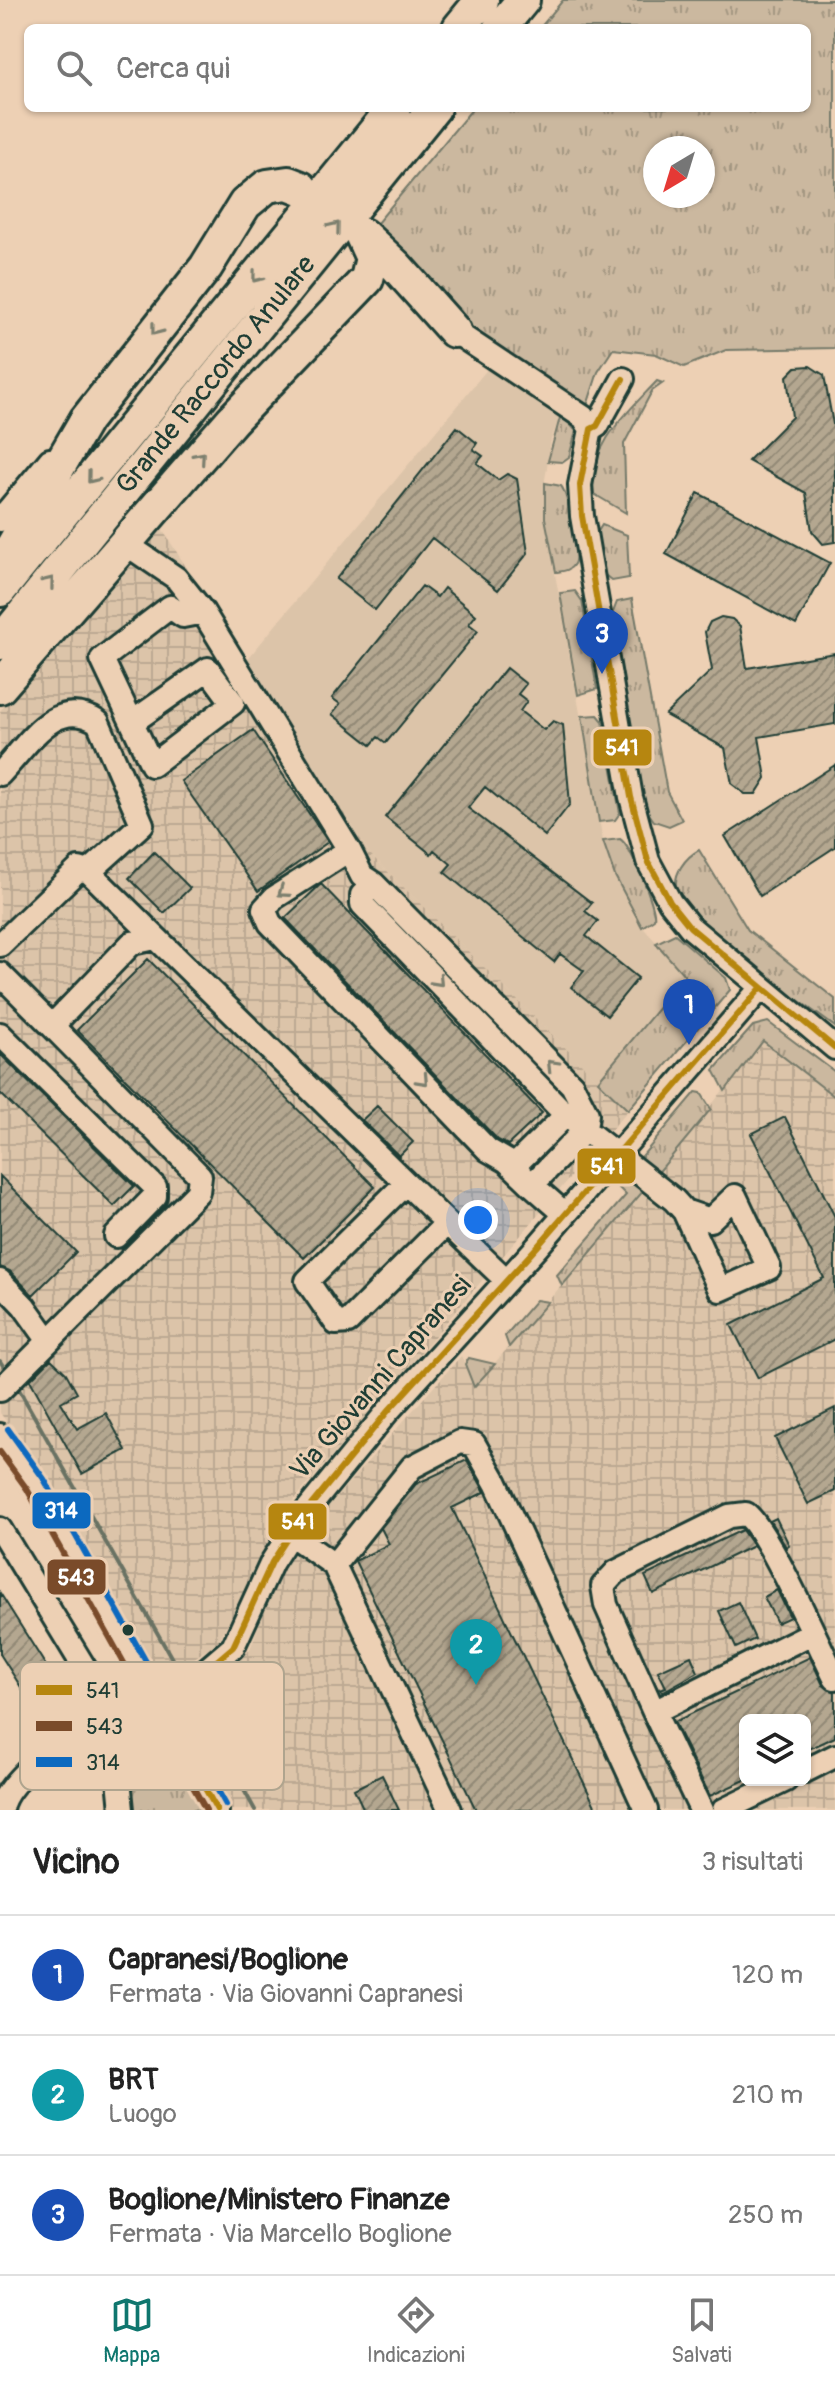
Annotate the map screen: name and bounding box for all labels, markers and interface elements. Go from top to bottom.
search box [24,24,811,112]
icon: search [52,46,96,90]
text: Cerca qui [116,50,230,87]
north arrow [643,136,715,208]
one-way arrow [326,222,340,237]
street label: Grande Raccordo Anulare [109,248,323,502]
one-way arrow [252,268,267,282]
one-way arrow [151,321,165,336]
one-way arrow [190,452,205,467]
one-way arrow [87,469,102,483]
one-way arrow [39,577,54,591]
pin: 3 [576,608,628,674]
line badge: 541 [592,728,653,767]
text: 541 [605,734,639,762]
one-way arrow [278,882,292,897]
one-way arrow [428,972,443,986]
pin: 1 [663,979,715,1045]
one-way arrow [546,1060,561,1074]
one-way arrow [413,1071,427,1086]
line badge: 541 [576,1147,637,1185]
text: 541 [590,1153,624,1181]
your location [458,1200,498,1240]
street label: Via Giovanni Capranesi [283,1268,479,1488]
line badge: 314 [31,1491,92,1530]
text: 314 [44,1497,78,1525]
line badge: 541 [267,1502,328,1541]
text: 541 [281,1508,315,1536]
line badge: 543 [46,1558,107,1596]
text: 543 [58,1564,94,1592]
pin: 2 [450,1619,502,1685]
unlabelled marker [120,1622,136,1638]
legend [20,1662,284,1790]
text: 541 [86,1677,119,1705]
text: 543 [86,1713,123,1741]
map controls [739,1714,811,1786]
button: layers [739,1714,811,1786]
text: 314 [86,1749,120,1777]
text: Vicino [32,1841,120,1884]
text: 3 risultati [702,1846,803,1878]
text: Capranesi/Boglione [108,1941,348,1978]
text: 1 [53,1959,63,1991]
text: 120 m [732,1959,803,1991]
text: Fermata · Via Giovanni Capranesi [108,1978,463,2010]
text: BRT [108,2061,159,2098]
text: 2 [51,2079,65,2111]
text: 210 m [732,2079,803,2111]
text: Luogo [108,2098,177,2130]
text: Boglione/Ministero Finanze [108,2181,450,2218]
text: 3 [51,2199,65,2231]
text: 250 m [728,2199,803,2231]
text: Fermata · Via Marcello Boglione [108,2218,451,2250]
tab: Mappa [103,2293,160,2369]
tab: Indicazioni [367,2293,465,2369]
tab: Salvati [671,2293,732,2369]

